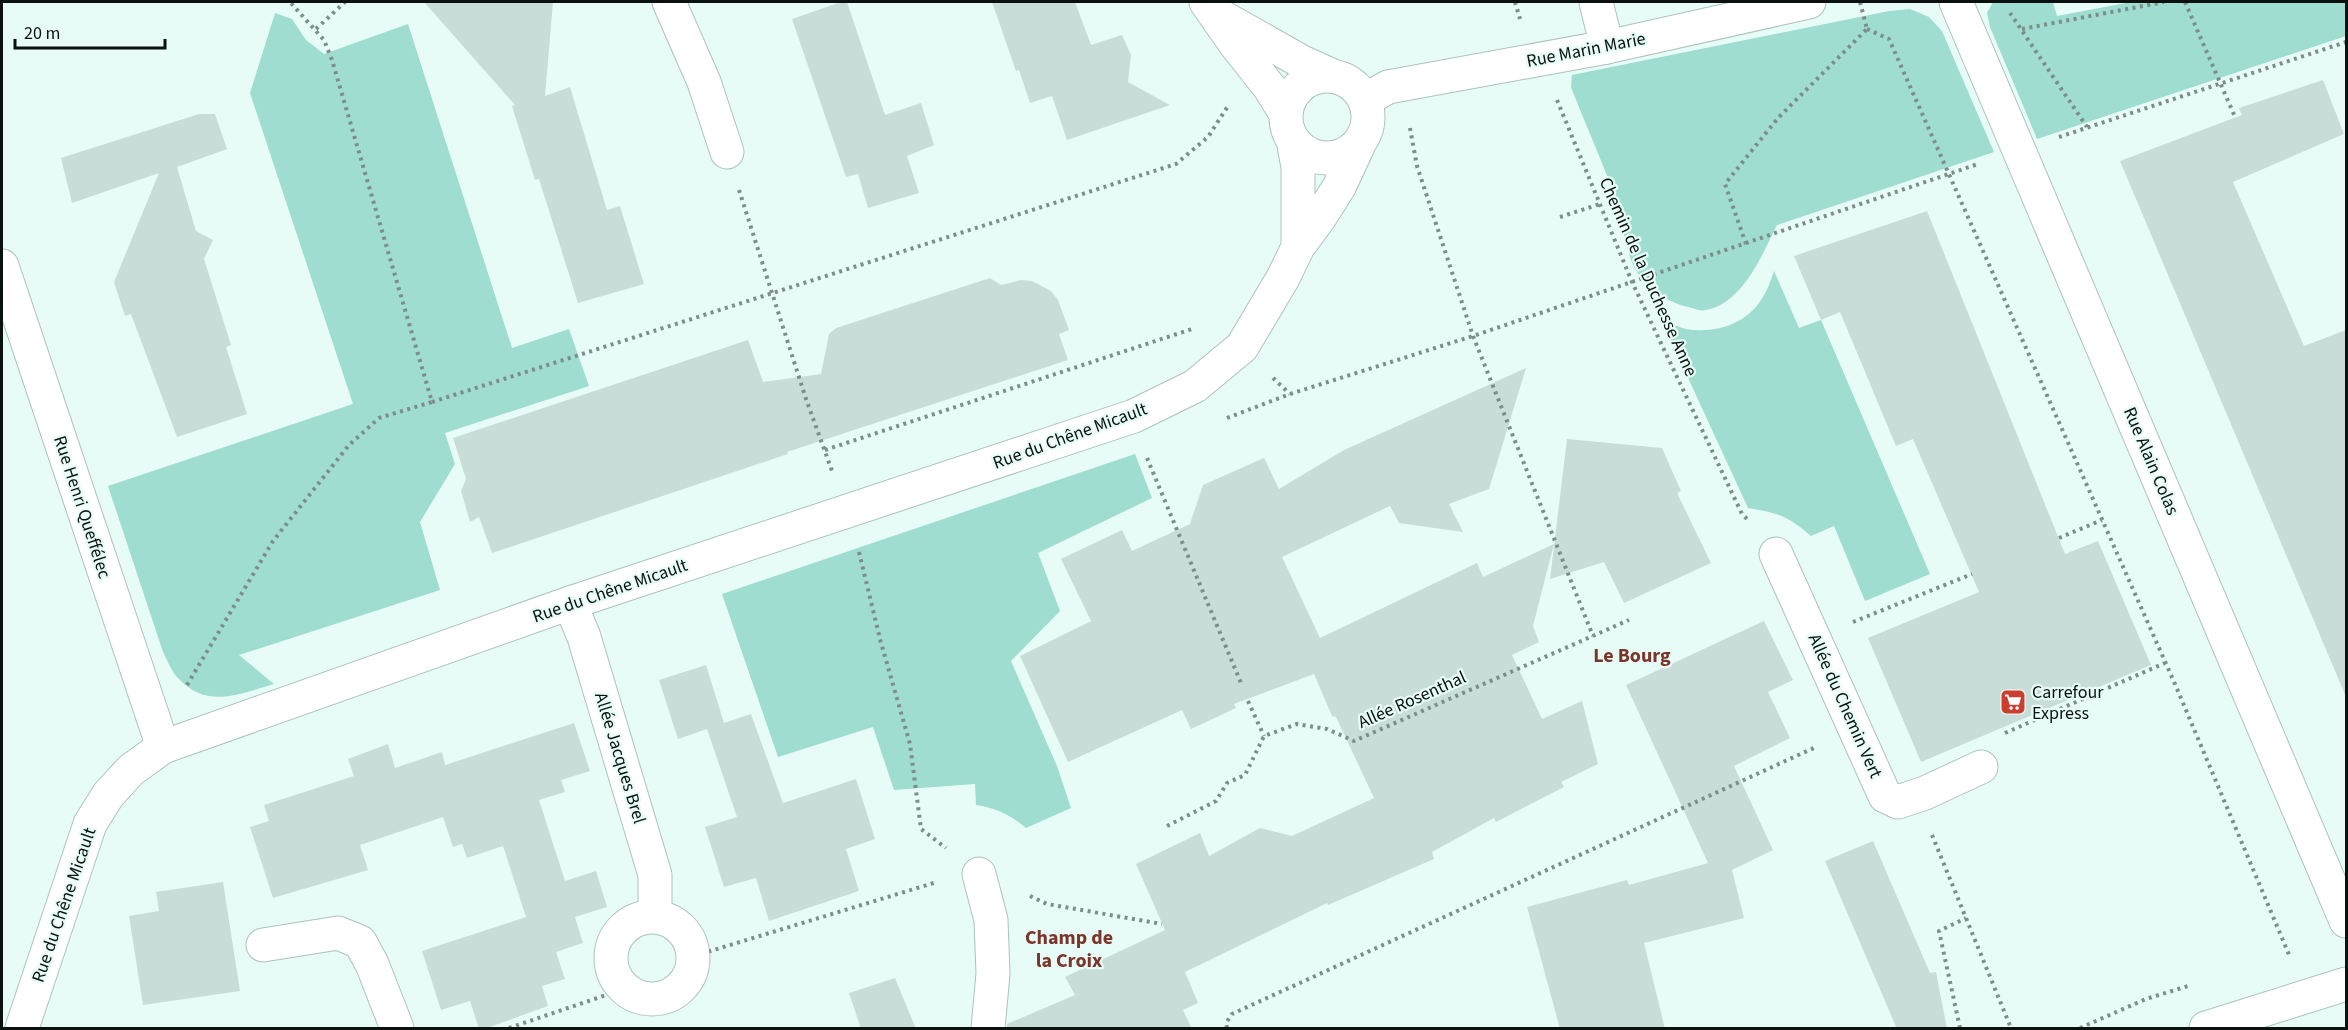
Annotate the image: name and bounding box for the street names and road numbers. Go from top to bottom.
street label: Rue Marin Marie [1524,26,1648,74]
street label: Chemin de la Duchesse Anne [1593,174,1703,381]
street label: Rue du Chêne Micault [989,396,1151,476]
street label: Rue Alain Colas [2117,403,2185,519]
street label: Rue Henri Queffélec [47,432,117,582]
street label: Rue du Chêne Micault [529,553,691,629]
street label: Allée du Chemin Vert [1802,630,1888,782]
street label: Allée Rosenthal [1354,665,1470,735]
street label: Allée Jacques Brel [588,689,652,827]
street label: Rue du Chêne Micault [26,824,102,986]

